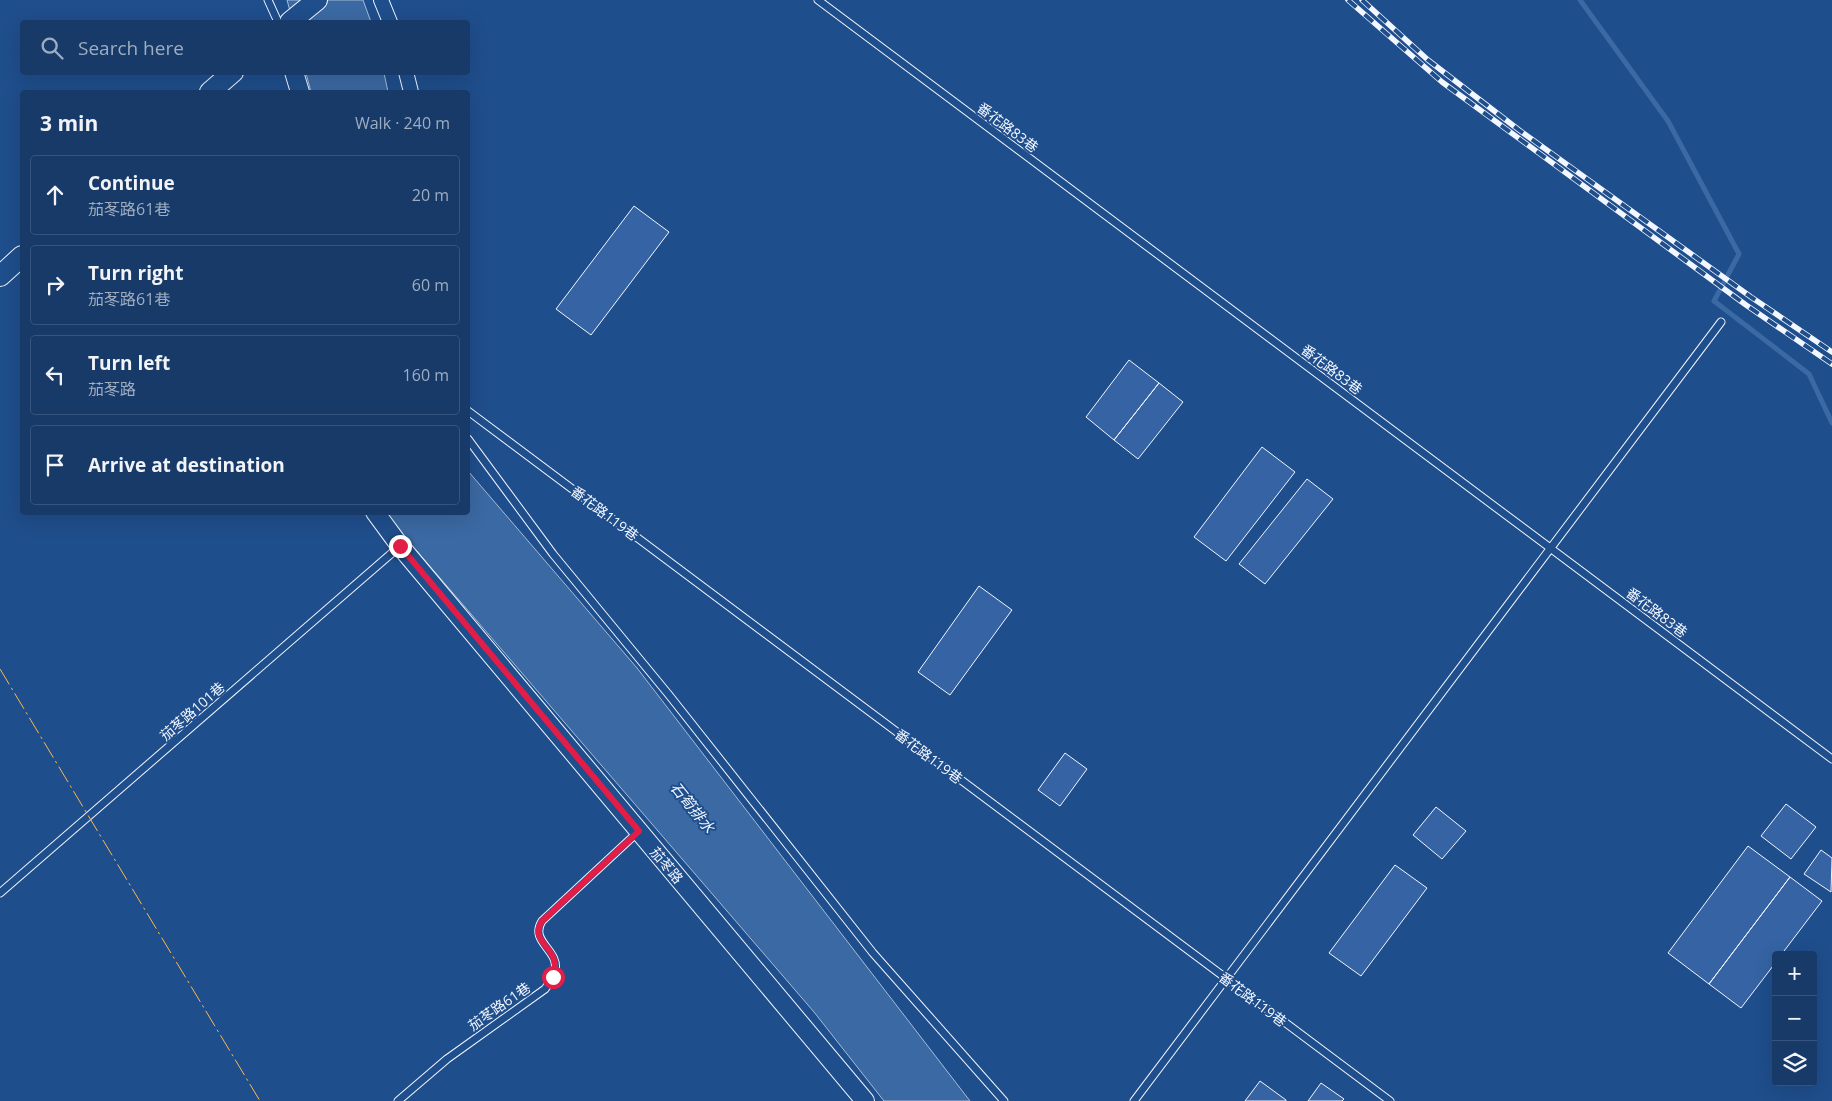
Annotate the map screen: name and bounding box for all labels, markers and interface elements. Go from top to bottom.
search box [20,20,470,75]
icon: search [38,34,66,62]
text: Search here [78,35,184,61]
street label: 番花路83巷 [974,98,1042,156]
text: 3 min [40,109,98,137]
text: Walk · 240 m [355,112,450,134]
text: Continue [88,170,175,196]
icon: ahead [41,181,69,209]
text: 20 m [412,184,449,206]
text: 茄苳路61巷 [88,198,170,220]
text: Turn right [88,260,183,286]
icon: right [41,271,69,299]
text: 60 m [412,274,449,296]
text: 茄苳路61巷 [88,288,170,310]
street label: 番花路83巷 [1298,340,1366,398]
text: Turn left [88,350,170,376]
icon: left [41,361,69,389]
text: 160 m [403,364,449,386]
text: 茄苳路 [88,378,136,400]
icon: arrive [41,451,69,479]
text: Arrive at destination [88,452,285,478]
street label: 番花路119巷 [567,481,643,545]
route end [389,535,412,558]
street label: 番花路83巷 [1623,583,1691,641]
street label: 茄苳路101巷 [156,678,228,744]
street label: 番花路119巷 [891,724,967,788]
water label: 石筍排水 [666,777,720,837]
street label: 茄苳路 [646,843,688,887]
map controls [1772,951,1817,1086]
button: + [1772,951,1817,996]
route start [542,966,565,989]
street label: 番花路119巷 [1215,967,1291,1031]
street label: 茄苳路61巷 [464,978,534,1034]
button: − [1772,996,1817,1041]
button: layers [1772,1041,1817,1086]

